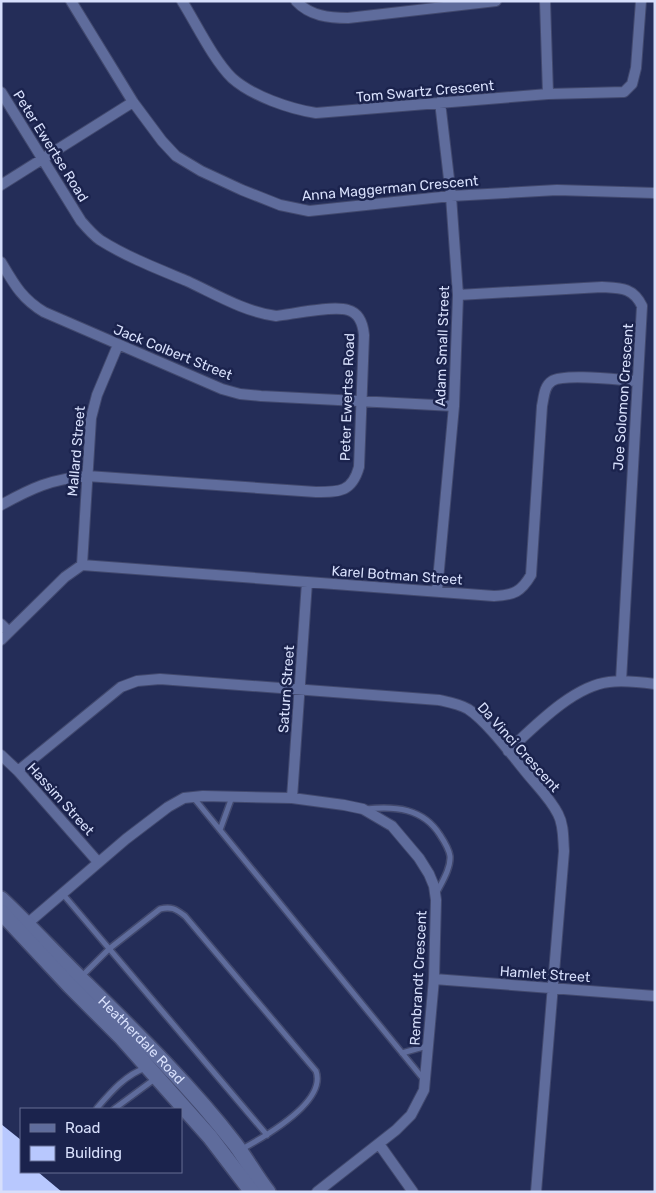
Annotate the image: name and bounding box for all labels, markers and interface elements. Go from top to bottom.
street label: Tom Swartz Crescent [355,77,495,106]
street label: Peter Ewertse Road [9,87,92,205]
street label: Anna Maggerman Crescent [301,172,480,205]
street label: Adam Small Street [432,285,453,407]
street label: Jack Colbert Street [111,321,235,384]
street label: Joe Solomon Crescent [610,322,637,471]
street label: Peter Ewertse Road [337,333,358,461]
street label: Mallard Street [64,405,89,497]
street label: Karel Botman Street [331,562,464,589]
street label: Saturn Street [275,644,298,734]
street label: Da Vinci Crescent [474,699,564,796]
street label: Hassim Street [24,760,98,839]
street label: Rembrandt Crescent [406,910,431,1046]
street label: Hamlet Street [499,963,591,986]
street label: Heatherdale Road [94,993,188,1088]
legend [20,1108,182,1173]
text: Road [65,1119,101,1137]
text: Building [65,1144,122,1162]

